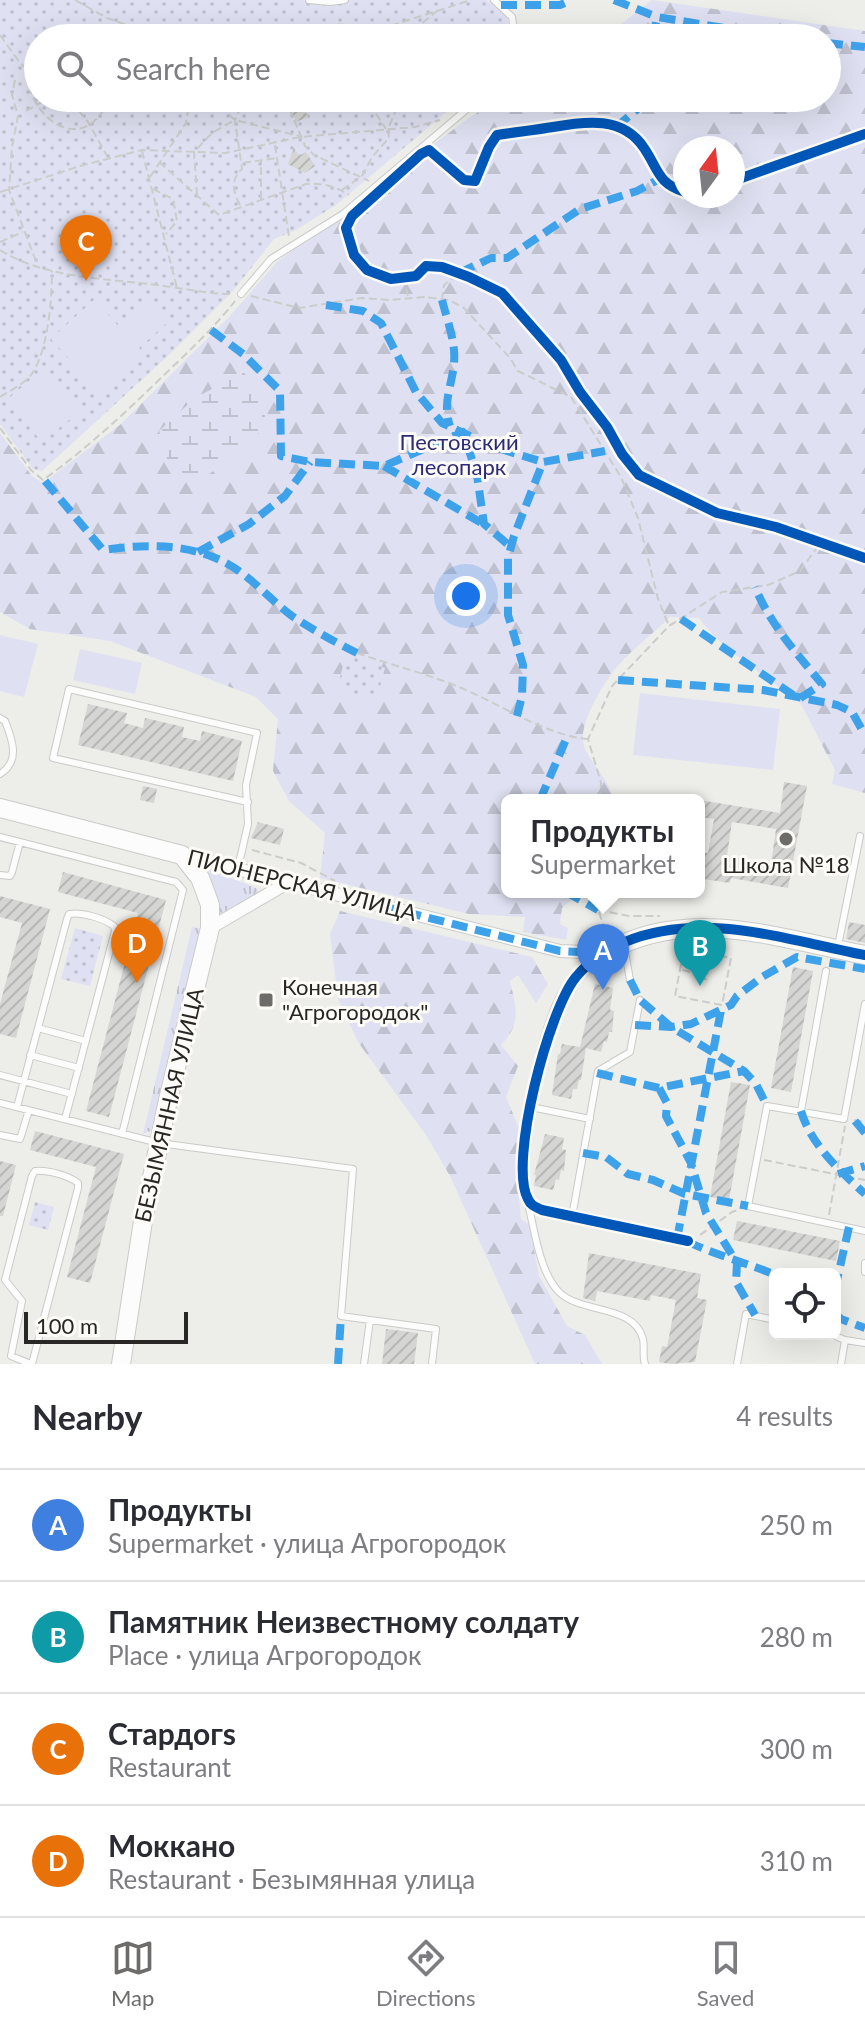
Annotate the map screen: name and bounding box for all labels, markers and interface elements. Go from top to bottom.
search box [24,24,841,112]
icon: search [52,46,96,90]
text: Search here [116,50,271,86]
north arrow [673,136,745,208]
pin: C [60,215,112,281]
park label: Пестовский лесопарк [399,428,519,480]
your location [446,576,486,616]
popup [501,794,705,898]
text: Продукты [530,812,674,848]
marker: Школа №18 [777,830,795,848]
street label: ПИОНЕРСКАЯ УЛИЦА [185,843,420,926]
text: Supermarket [530,848,676,880]
place label: Школа №18 [722,851,850,878]
pin: D [111,917,163,983]
pin: B [674,920,726,986]
pin: A [577,924,629,990]
place label: Конечная "Агрогородок" [282,973,428,1025]
street label: БЕЗЫМЯННАЯ УЛИЦА [128,985,209,1225]
marker: Конечная "Агрогородок" [257,991,275,1009]
map controls [769,1268,841,1340]
button: locate [769,1268,841,1340]
scale bar [24,1308,188,1344]
text: 100 m [36,1312,98,1339]
text: Nearby [32,1396,143,1437]
text: 4 results [736,1400,833,1432]
text: Продукты [108,1491,252,1527]
text: A [49,1509,67,1541]
text: 250 m [760,1509,833,1541]
text: Supermarket · улица Агрогородок [108,1527,506,1559]
text: Памятник Неизвестному солдату [108,1603,579,1639]
text: B [49,1621,67,1653]
text: 280 m [760,1621,833,1653]
text: Place · улица Агрогородок [108,1639,422,1671]
text: Стардогs [108,1715,236,1751]
text: C [49,1733,67,1765]
text: 300 m [760,1733,833,1765]
text: Restaurant [108,1751,231,1783]
text: Моккано [108,1827,235,1863]
text: D [48,1845,68,1877]
text: 310 m [760,1845,833,1877]
text: Restaurant · Безымянная улица [108,1863,475,1895]
tab: Map [111,1936,155,2011]
tab: Directions [376,1936,475,2011]
tab: Saved [697,1936,754,2011]

